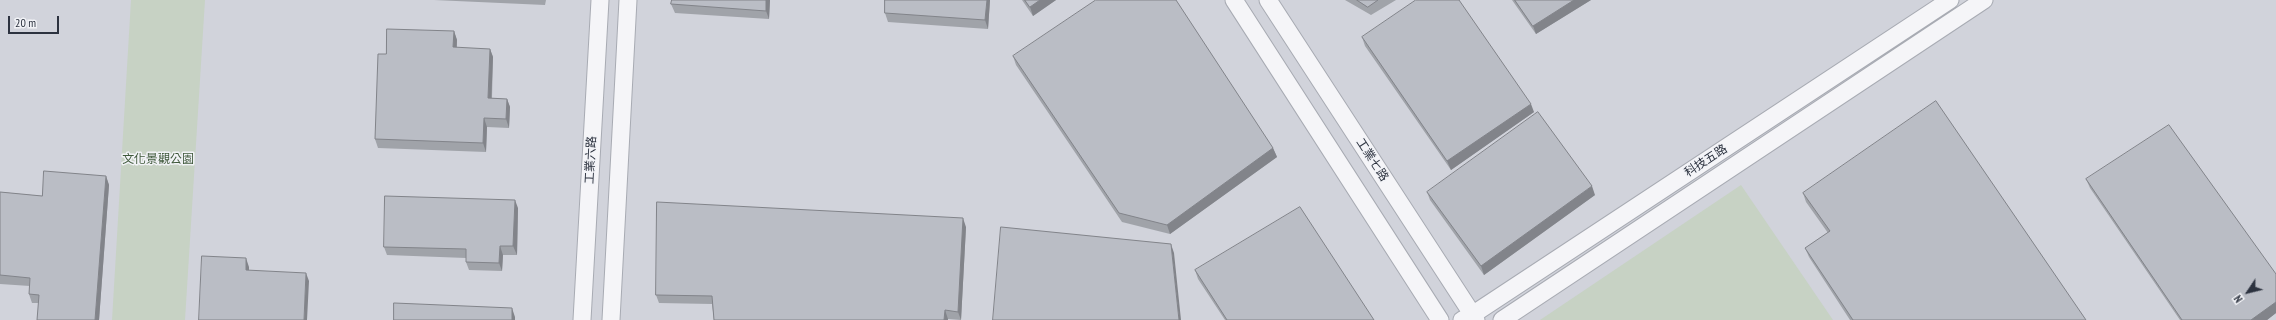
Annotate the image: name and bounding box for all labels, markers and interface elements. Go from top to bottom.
scale bar [10,8,61,34]
text: 20 m [15,15,36,30]
street label: 工業六路 [583,136,599,184]
street label: 工業七路 [1353,136,1391,184]
street label: 科技五路 [1682,142,1730,180]
park label: 文化景觀公園 [122,153,194,167]
north arrow [2228,272,2268,312]
text: N [2231,292,2246,305]

